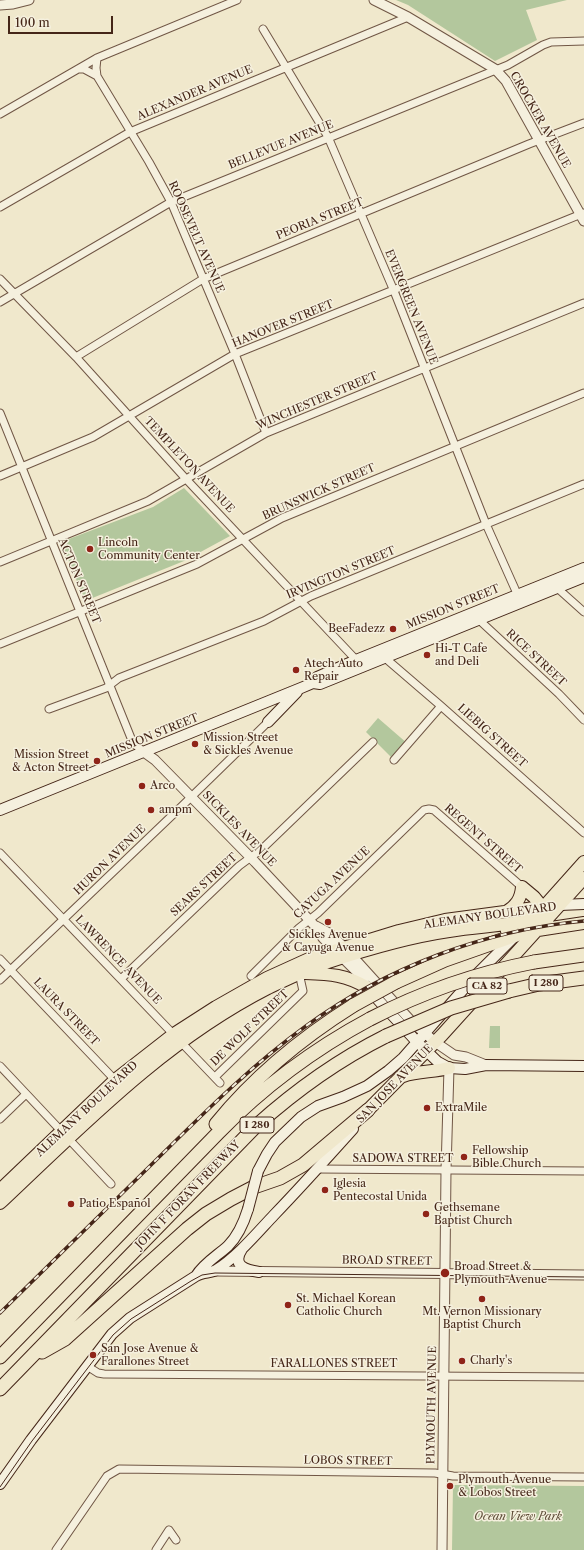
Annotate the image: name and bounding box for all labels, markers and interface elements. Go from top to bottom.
scale bar [10,8,115,34]
text: 100 m [15,15,50,30]
street label: ALEXANDER AVENUE [135,63,255,123]
street label: CROCKER AVENUE [507,69,573,171]
street label: BELLEVUE AVENUE [227,118,335,172]
street label: ROOSEVELT AVENUE [165,179,227,295]
street label: PEORIA STREET [274,195,366,243]
street label: EVERGREEN AVENUE [382,247,440,367]
street label: HANOVER STREET [230,298,336,350]
street label: WINCHESTER STREET [254,369,380,433]
street label: TEMPLETON AVENUE [141,414,237,516]
street label: BRUNSWICK STREET [261,461,377,523]
street label: ACTON STREET [55,536,103,626]
place label: Lincoln Community Center [98,536,200,562]
marker: Lincoln Community Center [85,544,95,554]
street label: IRVINGTON STREET [284,544,398,602]
street label: MISSION STREET [404,582,502,632]
place label: BeeFadezz [328,622,385,636]
marker: BeeFadezz [388,624,398,634]
street label: RICE STREET [503,627,569,689]
place label: Hi-T Cafe and Deli [435,642,487,668]
marker: Hi-T Cafe and Deli [422,650,432,660]
place label: Atech Auto Repair [304,657,363,683]
marker: Atech Auto Repair [291,665,301,675]
street label: LIEBIG STREET [455,701,529,771]
street label: MISSION STREET [103,711,201,761]
place label: Mission Street & Sickles Avenue [203,731,293,757]
marker: Mission Street & Sickles Avenue [190,739,200,749]
place label: Mission Street & Acton Street [12,748,89,774]
marker: Mission Street & Acton Street [92,756,102,766]
place label: Arco [150,779,175,793]
marker: Arco [137,781,147,791]
street label: SICKLES AVENUE [200,788,278,870]
street label: REGENT STREET [441,802,525,876]
place label: ampm [159,803,192,817]
marker: ampm [146,805,156,815]
street label: HURON AVENUE [71,822,149,898]
street label: CAYUGA AVENUE [291,844,373,922]
street label: SEARS STREET [168,851,240,919]
street label: ALEMANY BOULEVARD [423,900,557,932]
street label: LAWRENCE AVENUE [72,913,164,1007]
marker: Sickles Avenue & Cayuga Avenue [323,917,333,927]
place label: Sickles Avenue & Cayuga Avenue [282,928,374,954]
street label: LAURA STREET [30,975,102,1049]
road number: I 280 [529,975,563,991]
road number: CA 82 [467,978,507,994]
street label: DE WOLF STREET [208,987,292,1069]
street label: SAN JOSE AVENUE [354,1042,436,1126]
street label: ALEMANY BOULEVARD [33,1058,141,1160]
place label: ExtraMile [435,1101,487,1115]
marker: ExtraMile [422,1103,432,1113]
road number: I 280 [240,1117,274,1133]
street label: JOHN F FORAN FREEWAY [133,1138,243,1252]
place label: Fellowship Bible Church [472,1144,541,1170]
street label: SADOWA STREET [353,1152,453,1166]
marker: Fellowship Bible Church [459,1152,469,1162]
place label: Iglesia Pentecostal Unida [333,1177,427,1203]
marker: Iglesia Pentecostal Unida [320,1185,330,1195]
place label: Patio Español [79,1197,151,1211]
marker: Patio Español [66,1199,76,1209]
place label: Gethsemane Baptist Church [434,1201,512,1227]
marker: Gethsemane Baptist Church [421,1209,431,1219]
street label: BROAD STREET [342,1254,432,1268]
place label: Broad Street & Plymouth Avenue [454,1260,547,1286]
marker: Broad Street & Plymouth Avenue [439,1267,451,1279]
place label: St. Michael Korean Catholic Church [296,1292,396,1318]
marker: Mt. Vernon Missionary Baptist Church [477,1294,487,1304]
marker: St. Michael Korean Catholic Church [283,1300,293,1310]
place label: Mt. Vernon Missionary Baptist Church [422,1305,542,1331]
place label: San Jose Avenue & Farallones Street [101,1342,198,1368]
street label: PLYMOUTH AVENUE [424,1346,440,1464]
marker: San Jose Avenue & Farallones Street [88,1350,98,1360]
place label: Charly's [470,1354,512,1368]
marker: Charly's [457,1356,467,1366]
street label: FARALLONES STREET [271,1357,397,1371]
street label: LOBOS STREET [303,1454,393,1468]
place label: Plymouth Avenue & Lobos Street [458,1473,551,1499]
marker: Plymouth Avenue & Lobos Street [445,1481,455,1491]
park label: Ocean View Park [474,1510,562,1524]

